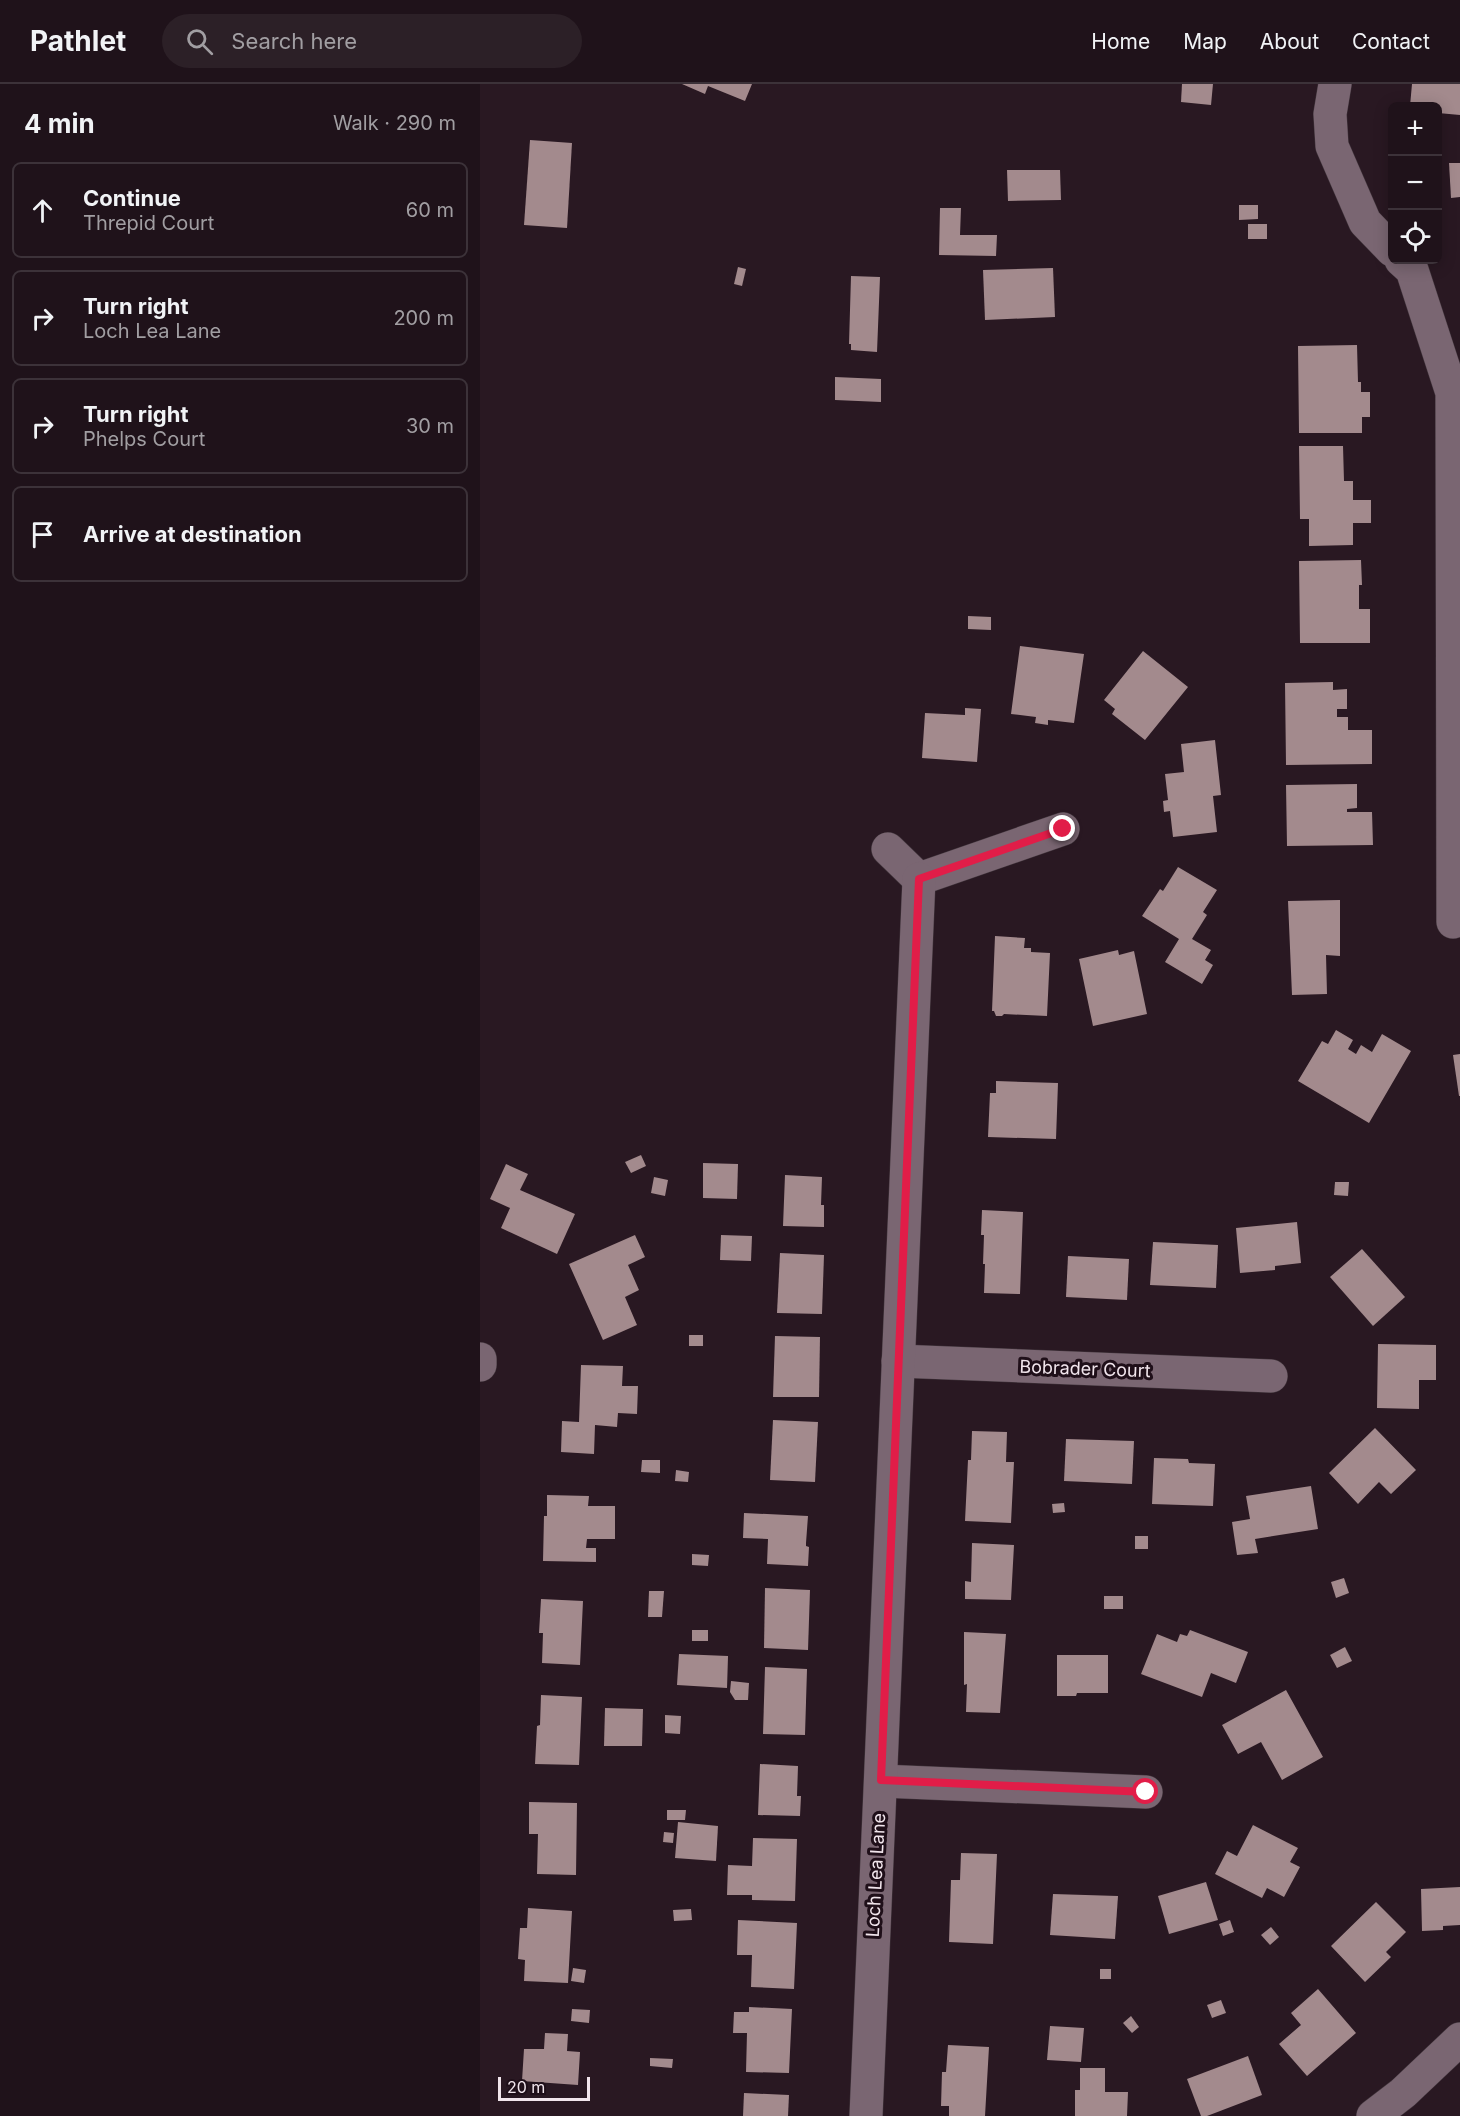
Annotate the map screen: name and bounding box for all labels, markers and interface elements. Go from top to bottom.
search box [162,14,582,68]
text: Pathlet [30,24,126,58]
icon: search [183,25,216,58]
text: Search here [231,28,357,54]
text: Home [1091,29,1150,54]
text: Map [1183,29,1227,54]
text: About [1260,29,1319,54]
text: Contact [1352,29,1430,54]
map controls [1388,102,1442,264]
button: + [1388,102,1442,156]
text: 4 min [24,108,95,139]
text: Walk · 290 m [333,111,456,135]
button: − [1388,156,1442,210]
text: Continue [83,185,181,211]
icon: ahead [26,194,59,227]
text: 60 m [406,198,454,222]
button: locate [1388,210,1442,264]
text: Threpid Court [83,211,214,235]
text: Turn right [83,293,189,319]
icon: right [26,302,59,335]
text: 200 m [393,306,454,330]
text: Loch Lea Lane [83,319,221,343]
text: Turn right [83,401,189,427]
icon: right [26,410,59,443]
text: 30 m [406,414,454,438]
text: Phelps Court [83,427,205,451]
icon: arrive [26,518,59,551]
text: Arrive at destination [83,521,302,547]
route end [1049,815,1075,841]
street label: Bobrader Court [1019,1356,1151,1381]
route start [1132,1778,1158,1804]
street label: Loch Lea Lane [862,1812,889,1938]
scale bar [498,2074,590,2102]
text: 20 m [507,2077,545,2097]

